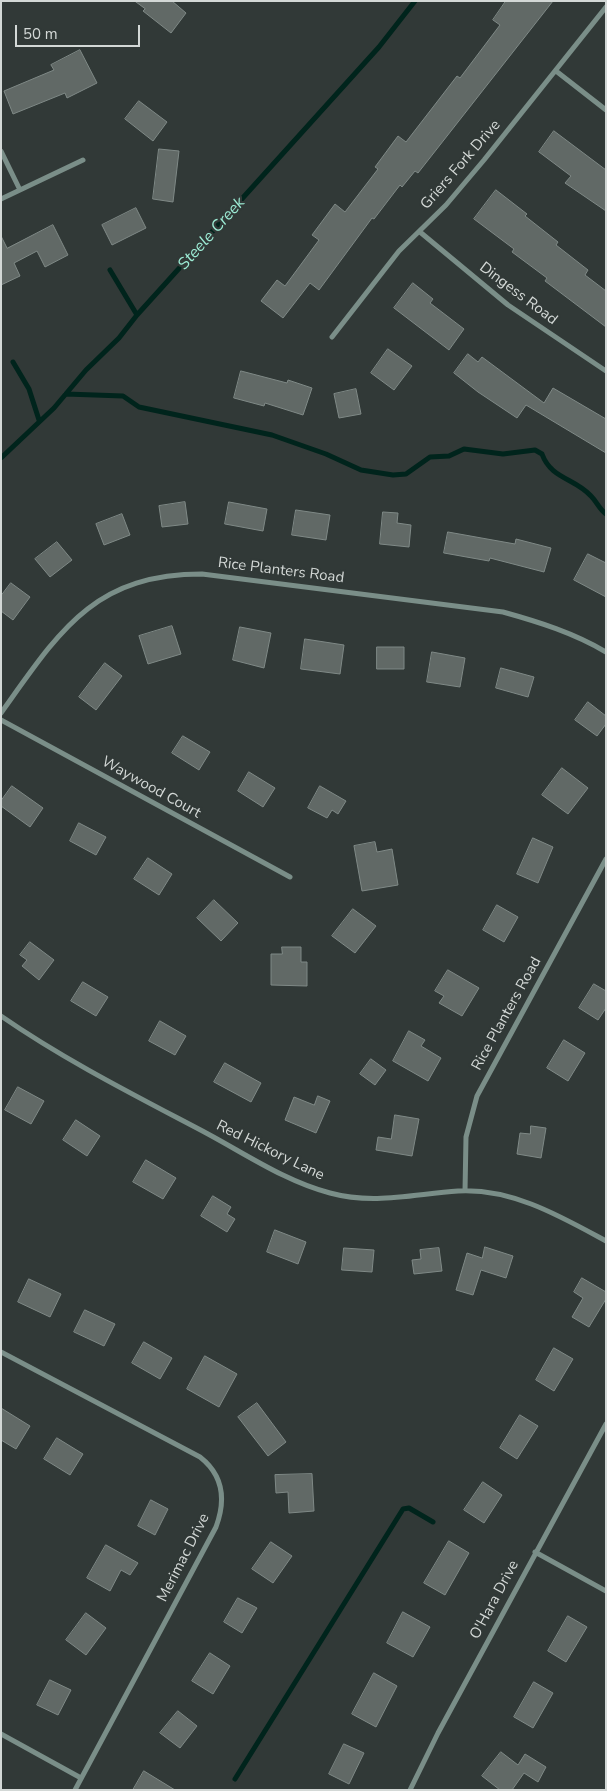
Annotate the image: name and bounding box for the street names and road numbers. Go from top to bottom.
street label: Griers Fork Drive [417,117,505,213]
street label: Dingess Road [475,259,561,329]
street label: Rice Planters Road [217,554,345,588]
street label: Waywood Court [98,753,204,823]
street label: Rice Planters Road [468,954,546,1074]
street label: Red Hickory Lane [213,1117,327,1185]
street label: Merimac Drive [154,1511,214,1605]
street label: O'Hara Drive [467,1557,523,1643]

